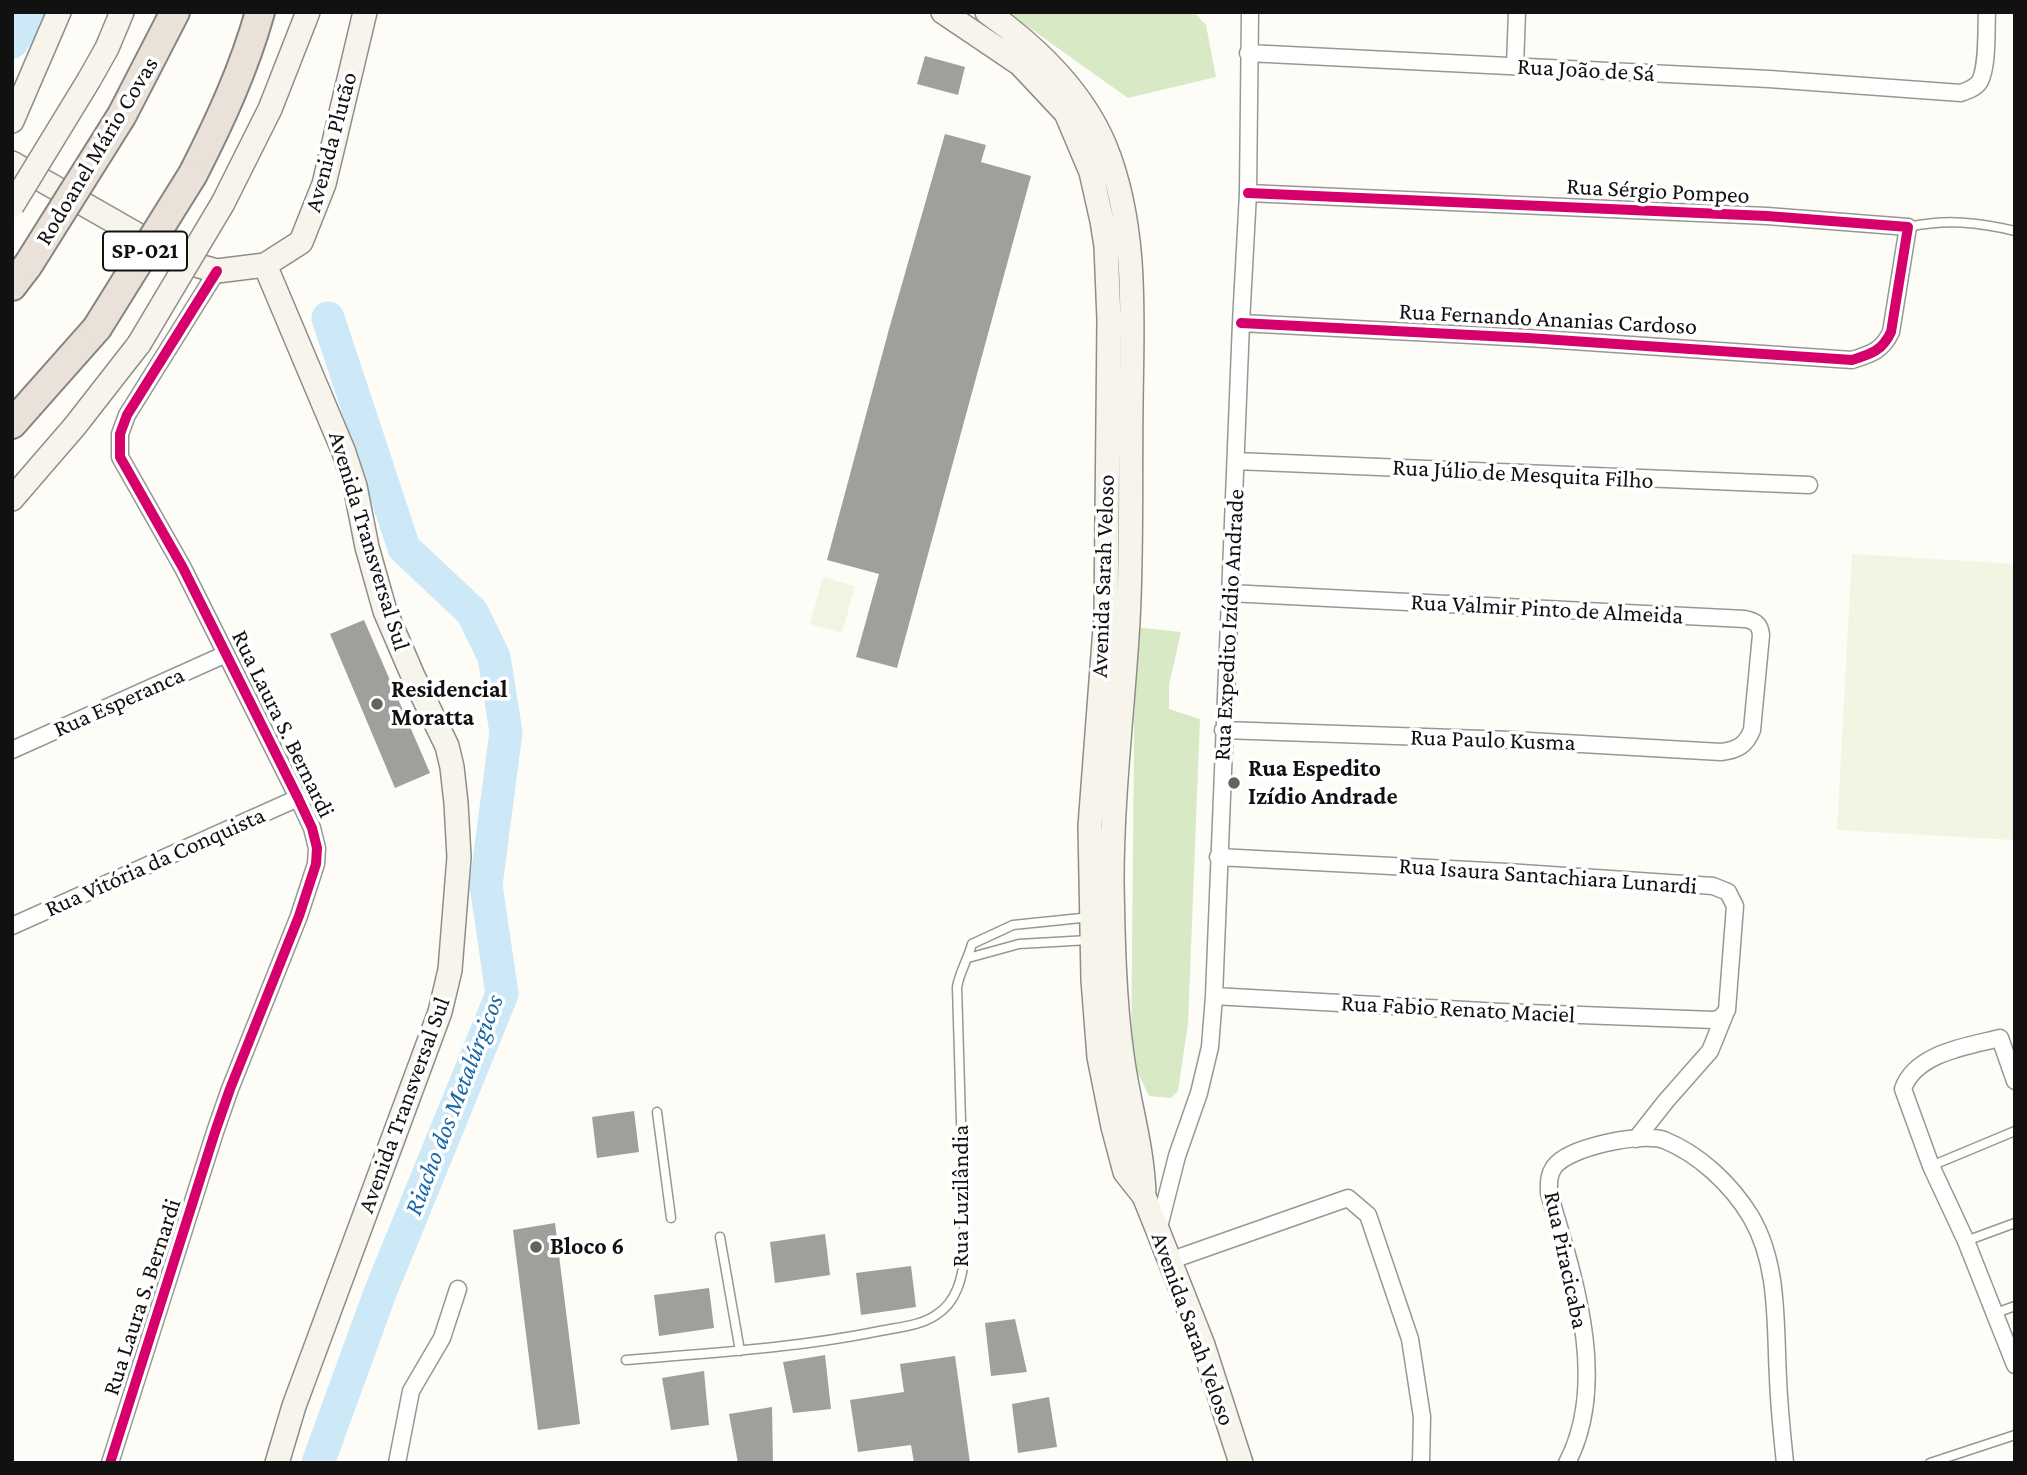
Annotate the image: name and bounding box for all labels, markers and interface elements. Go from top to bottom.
street label: Rodoanel Mário Covas [29,52,165,250]
street label: Rua João de Sá [1516,52,1656,88]
street label: Avenida Plutão [298,69,364,215]
street label: Rua Sérgio Pompeo [1566,172,1750,210]
road number: SP-021 [103,232,187,270]
street label: Rua Fernando Ananias Cardoso [1398,297,1698,341]
street label: Avenida Transversal Sul [322,428,416,654]
street label: Rua Júlio de Mesquita Filho [1392,453,1654,495]
street label: Avenida Sarah Veloso [1085,474,1121,678]
street label: Rua Expedito Izídio Andrade [1208,488,1250,762]
street label: Rua Valmir Pinto de Almeida [1410,587,1684,631]
street label: Rua Laura S. Bernardi [225,626,341,822]
street label: Rua Esperanca [49,660,189,744]
place label: Residencial Moratta [391,676,508,732]
marker: Residencial Moratta [369,696,385,712]
street label: Rua Paulo Kusma [1410,723,1576,757]
place label: Rua Espedito Izídio Andrade [1248,755,1398,811]
marker: Rua Espedito Izídio Andrade [1226,775,1242,791]
street label: Rua Vitória da Conquista [41,800,269,924]
street label: Rua Isaura Santachiara Lunardi [1398,851,1698,901]
street label: Rua Fabio Renato Maciel [1340,988,1576,1030]
water label: Riacho dos Metalúrgicos [398,990,510,1220]
street label: Avenida Transversal Sul [352,993,456,1217]
street label: Rua Luzilândia [947,1125,975,1267]
street label: Rua Piracicaba [1537,1189,1595,1331]
street label: Rua Laura S. Bernardi [97,1195,187,1399]
street label: Avenida Sarah Veloso [1145,1228,1241,1430]
place label: Bloco 6 [550,1233,624,1261]
marker: Bloco 6 [528,1239,544,1255]

